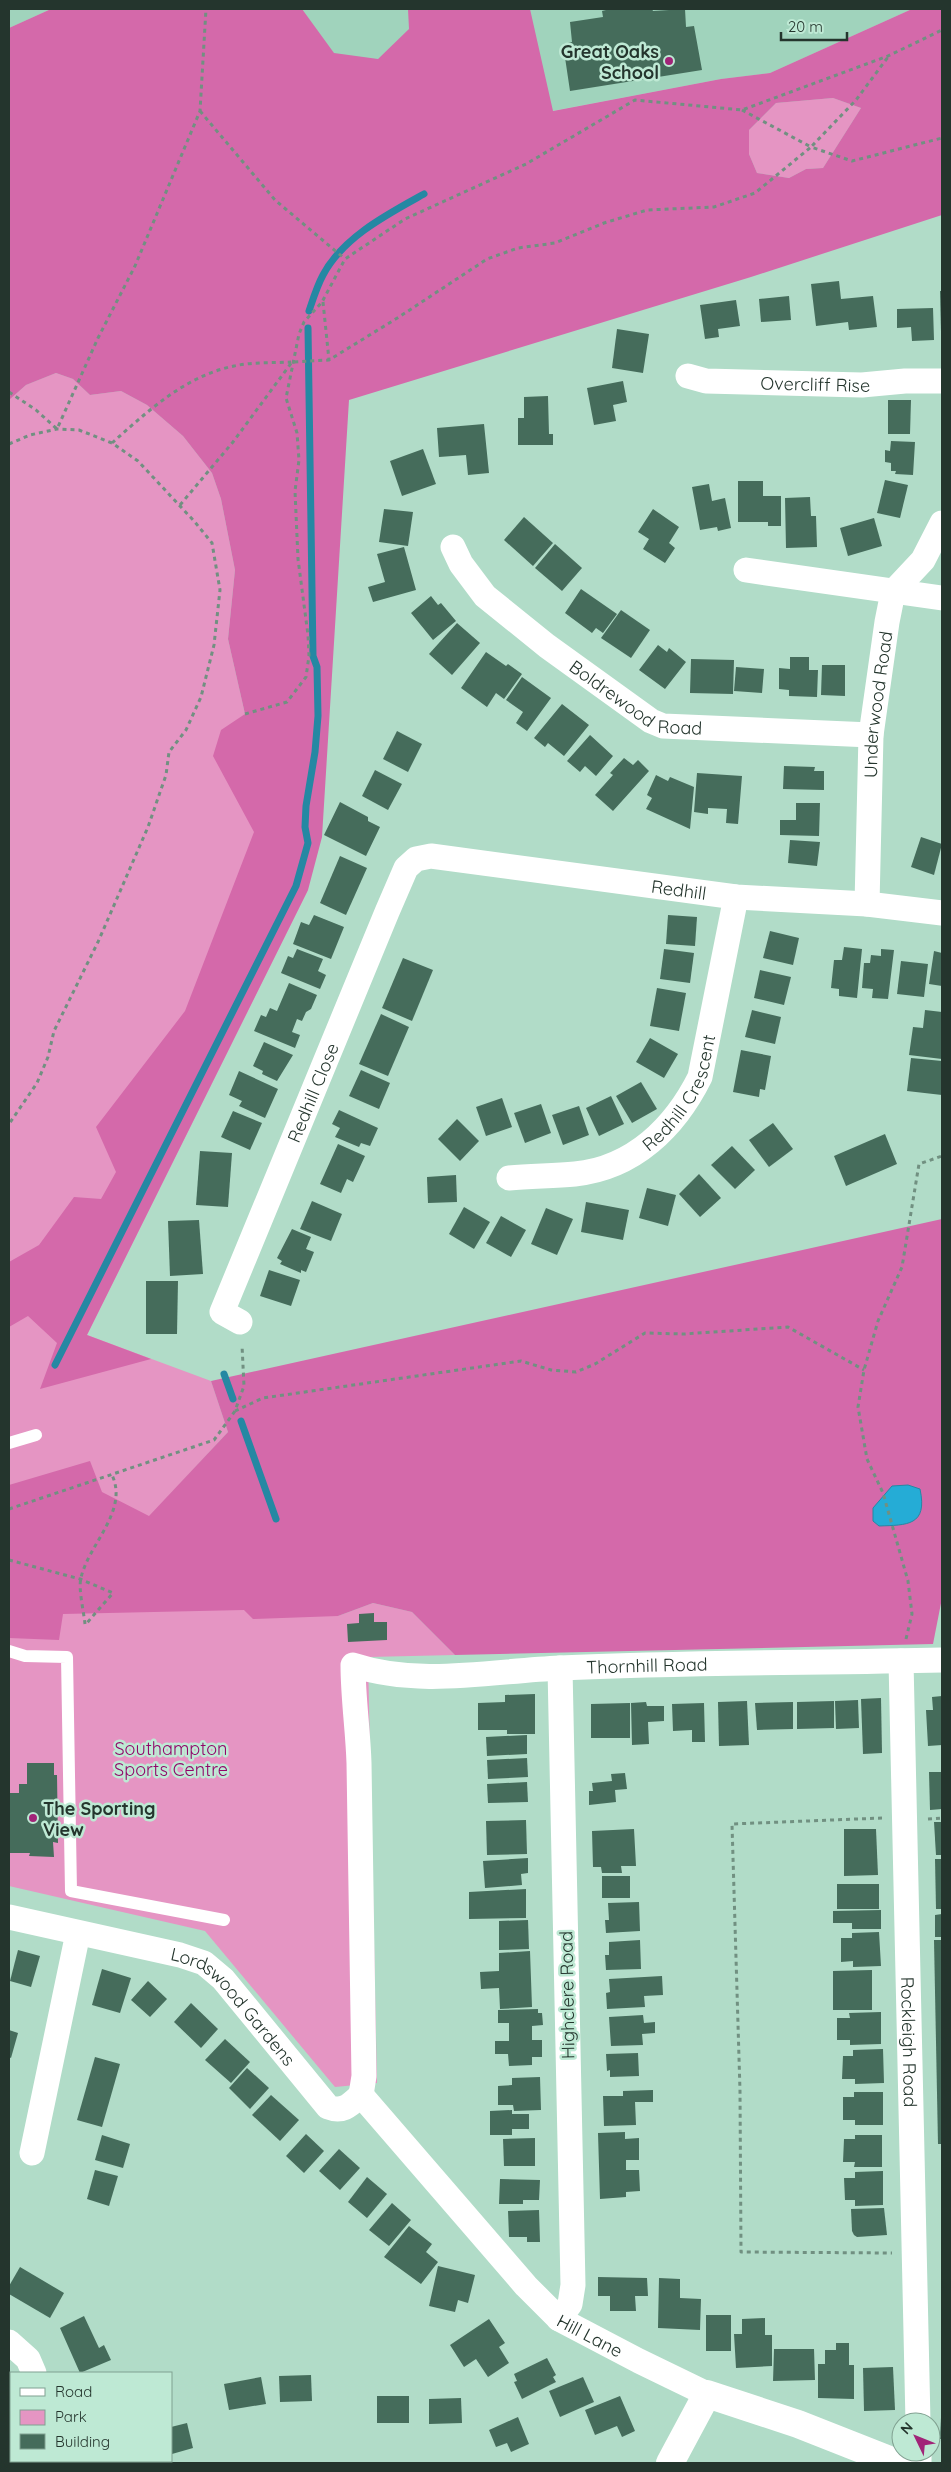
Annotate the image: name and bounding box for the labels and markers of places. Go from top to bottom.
place label: Great Oaks School [561,40,659,84]
marker: Great Oaks School [663,55,675,67]
place label: The Sporting View [43,1797,155,1841]
marker: The Sporting View [27,1812,39,1824]

